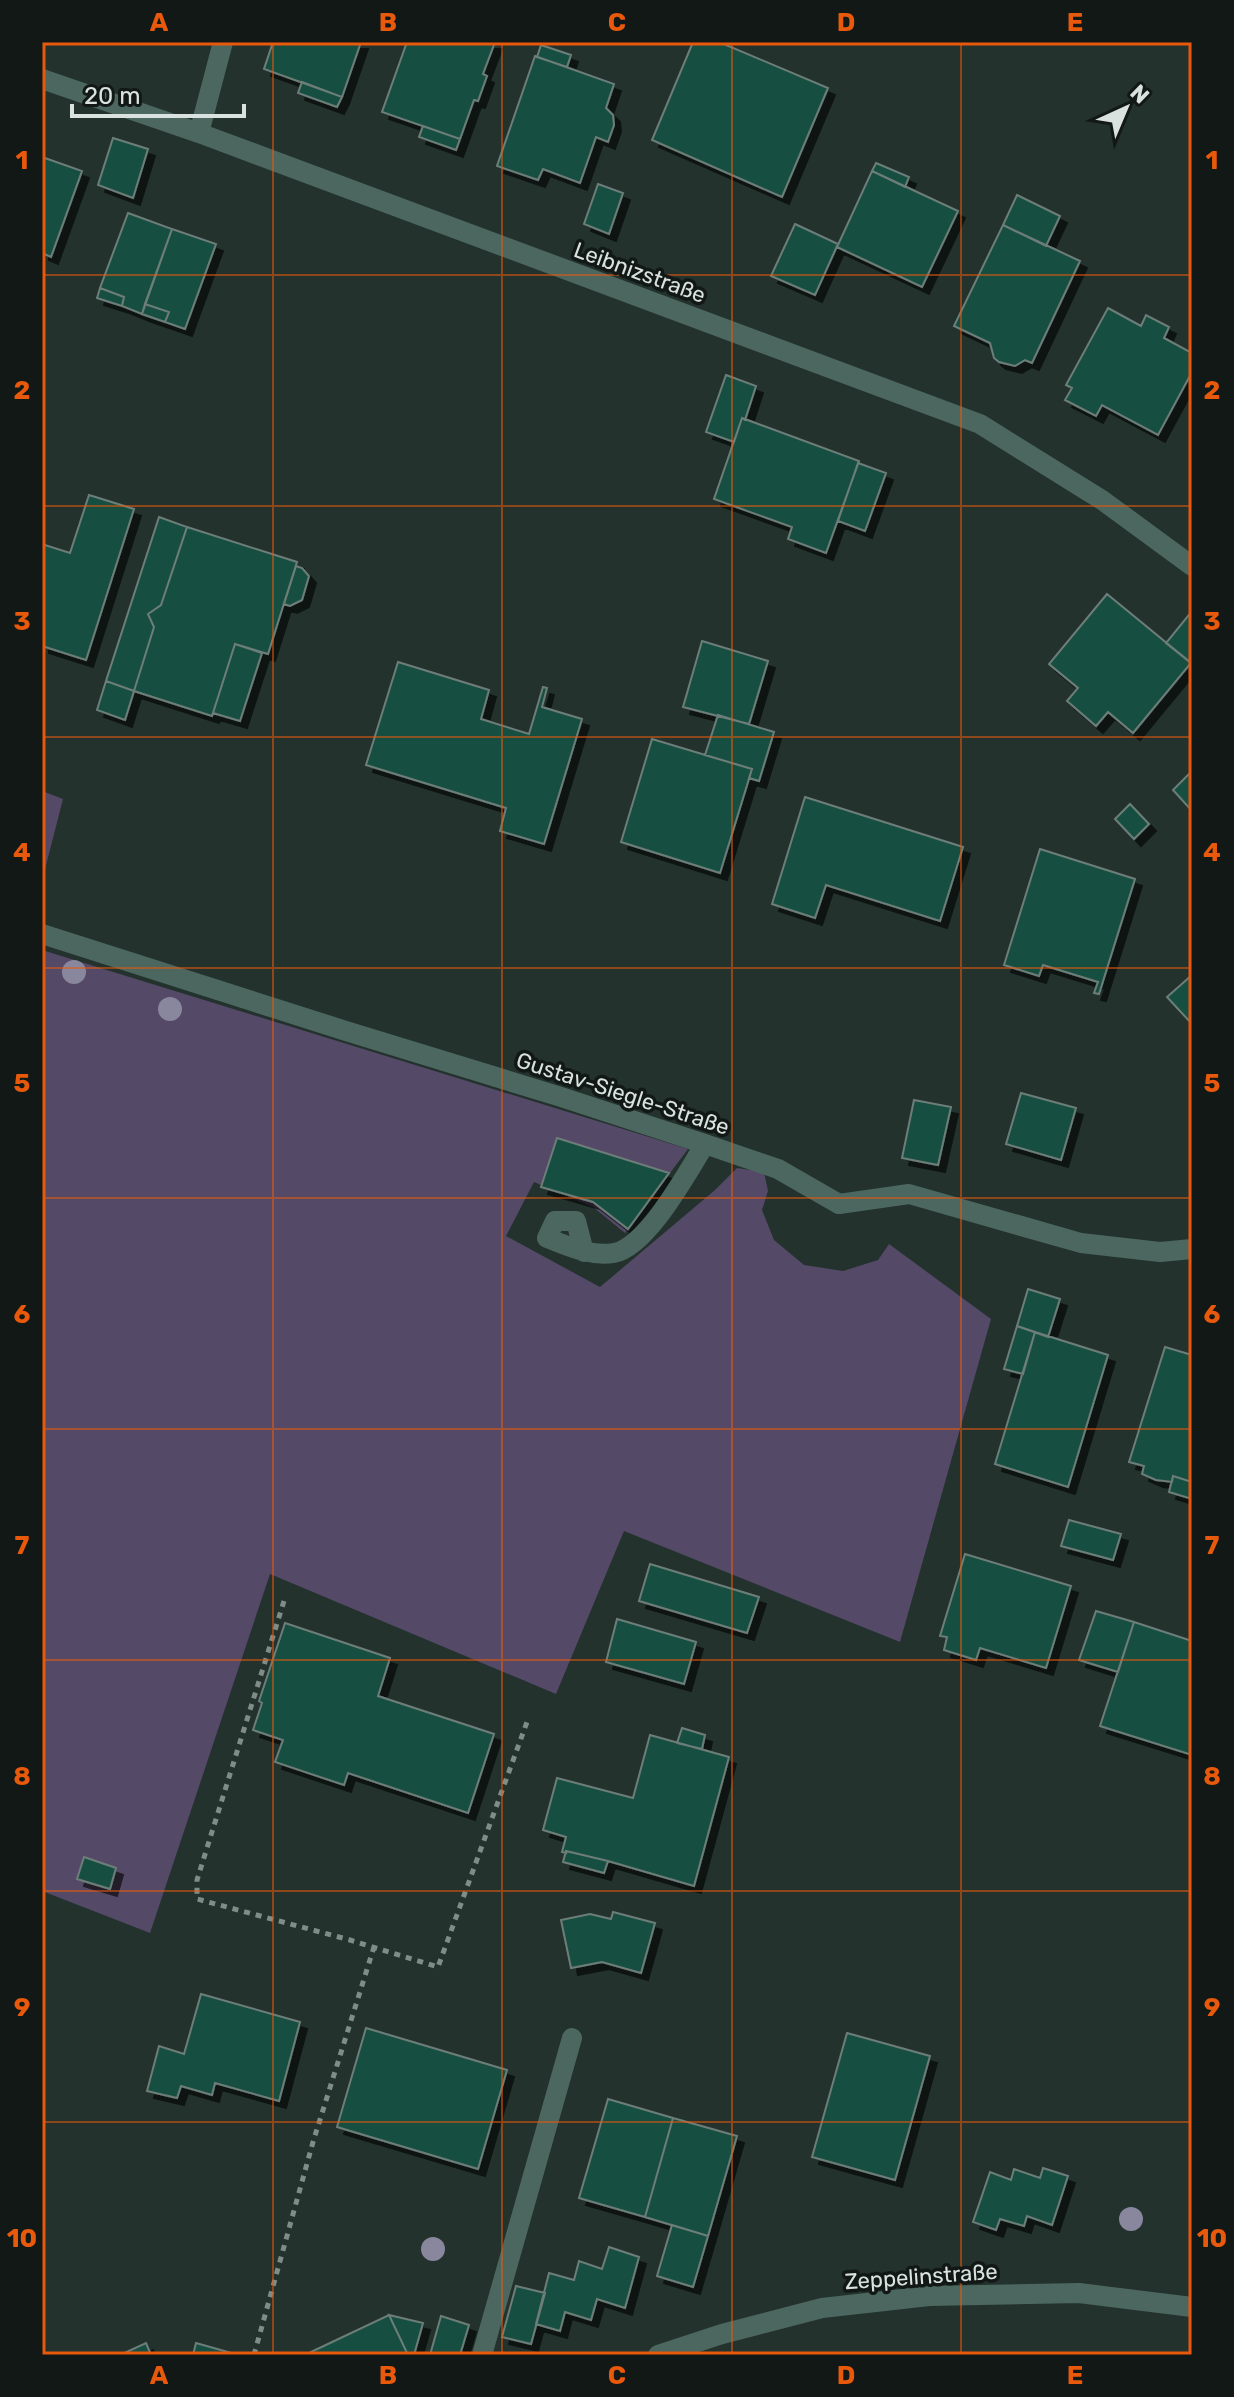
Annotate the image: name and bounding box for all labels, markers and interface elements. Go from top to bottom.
text: A [150,7,169,38]
text: B [379,7,397,38]
text: C [608,7,626,38]
text: D [837,7,855,38]
text: E [1067,7,1083,38]
scale bar [72,68,244,118]
north arrow [1086,68,1166,148]
text: N [1124,79,1155,109]
text: 20 m [84,82,141,110]
text: 1 [16,145,28,176]
text: 1 [1206,145,1218,176]
street label: Leibnizstraße [570,236,709,309]
text: 2 [14,375,30,406]
text: 2 [1204,375,1220,406]
text: 3 [13,606,31,637]
text: 3 [1203,606,1221,637]
text: 4 [13,837,31,868]
text: 4 [1203,837,1221,868]
street label: Gustav-Siegle-Straße [513,1046,733,1141]
text: 5 [14,1068,30,1099]
text: 5 [1204,1068,1220,1099]
text: 6 [14,1299,31,1330]
text: 6 [1204,1299,1221,1330]
text: 7 [15,1530,30,1561]
text: 7 [1205,1530,1220,1561]
text: 8 [13,1761,31,1792]
text: 8 [1203,1761,1221,1792]
text: 9 [14,1992,30,2023]
text: 9 [1204,1992,1220,2023]
text: 10 [7,2223,37,2254]
text: 10 [1197,2223,1227,2254]
street label: Zeppelinstraße [844,2258,998,2295]
text: A [150,2360,169,2391]
text: B [379,2360,397,2391]
text: C [608,2360,626,2391]
text: D [837,2360,855,2391]
text: E [1067,2360,1083,2391]

